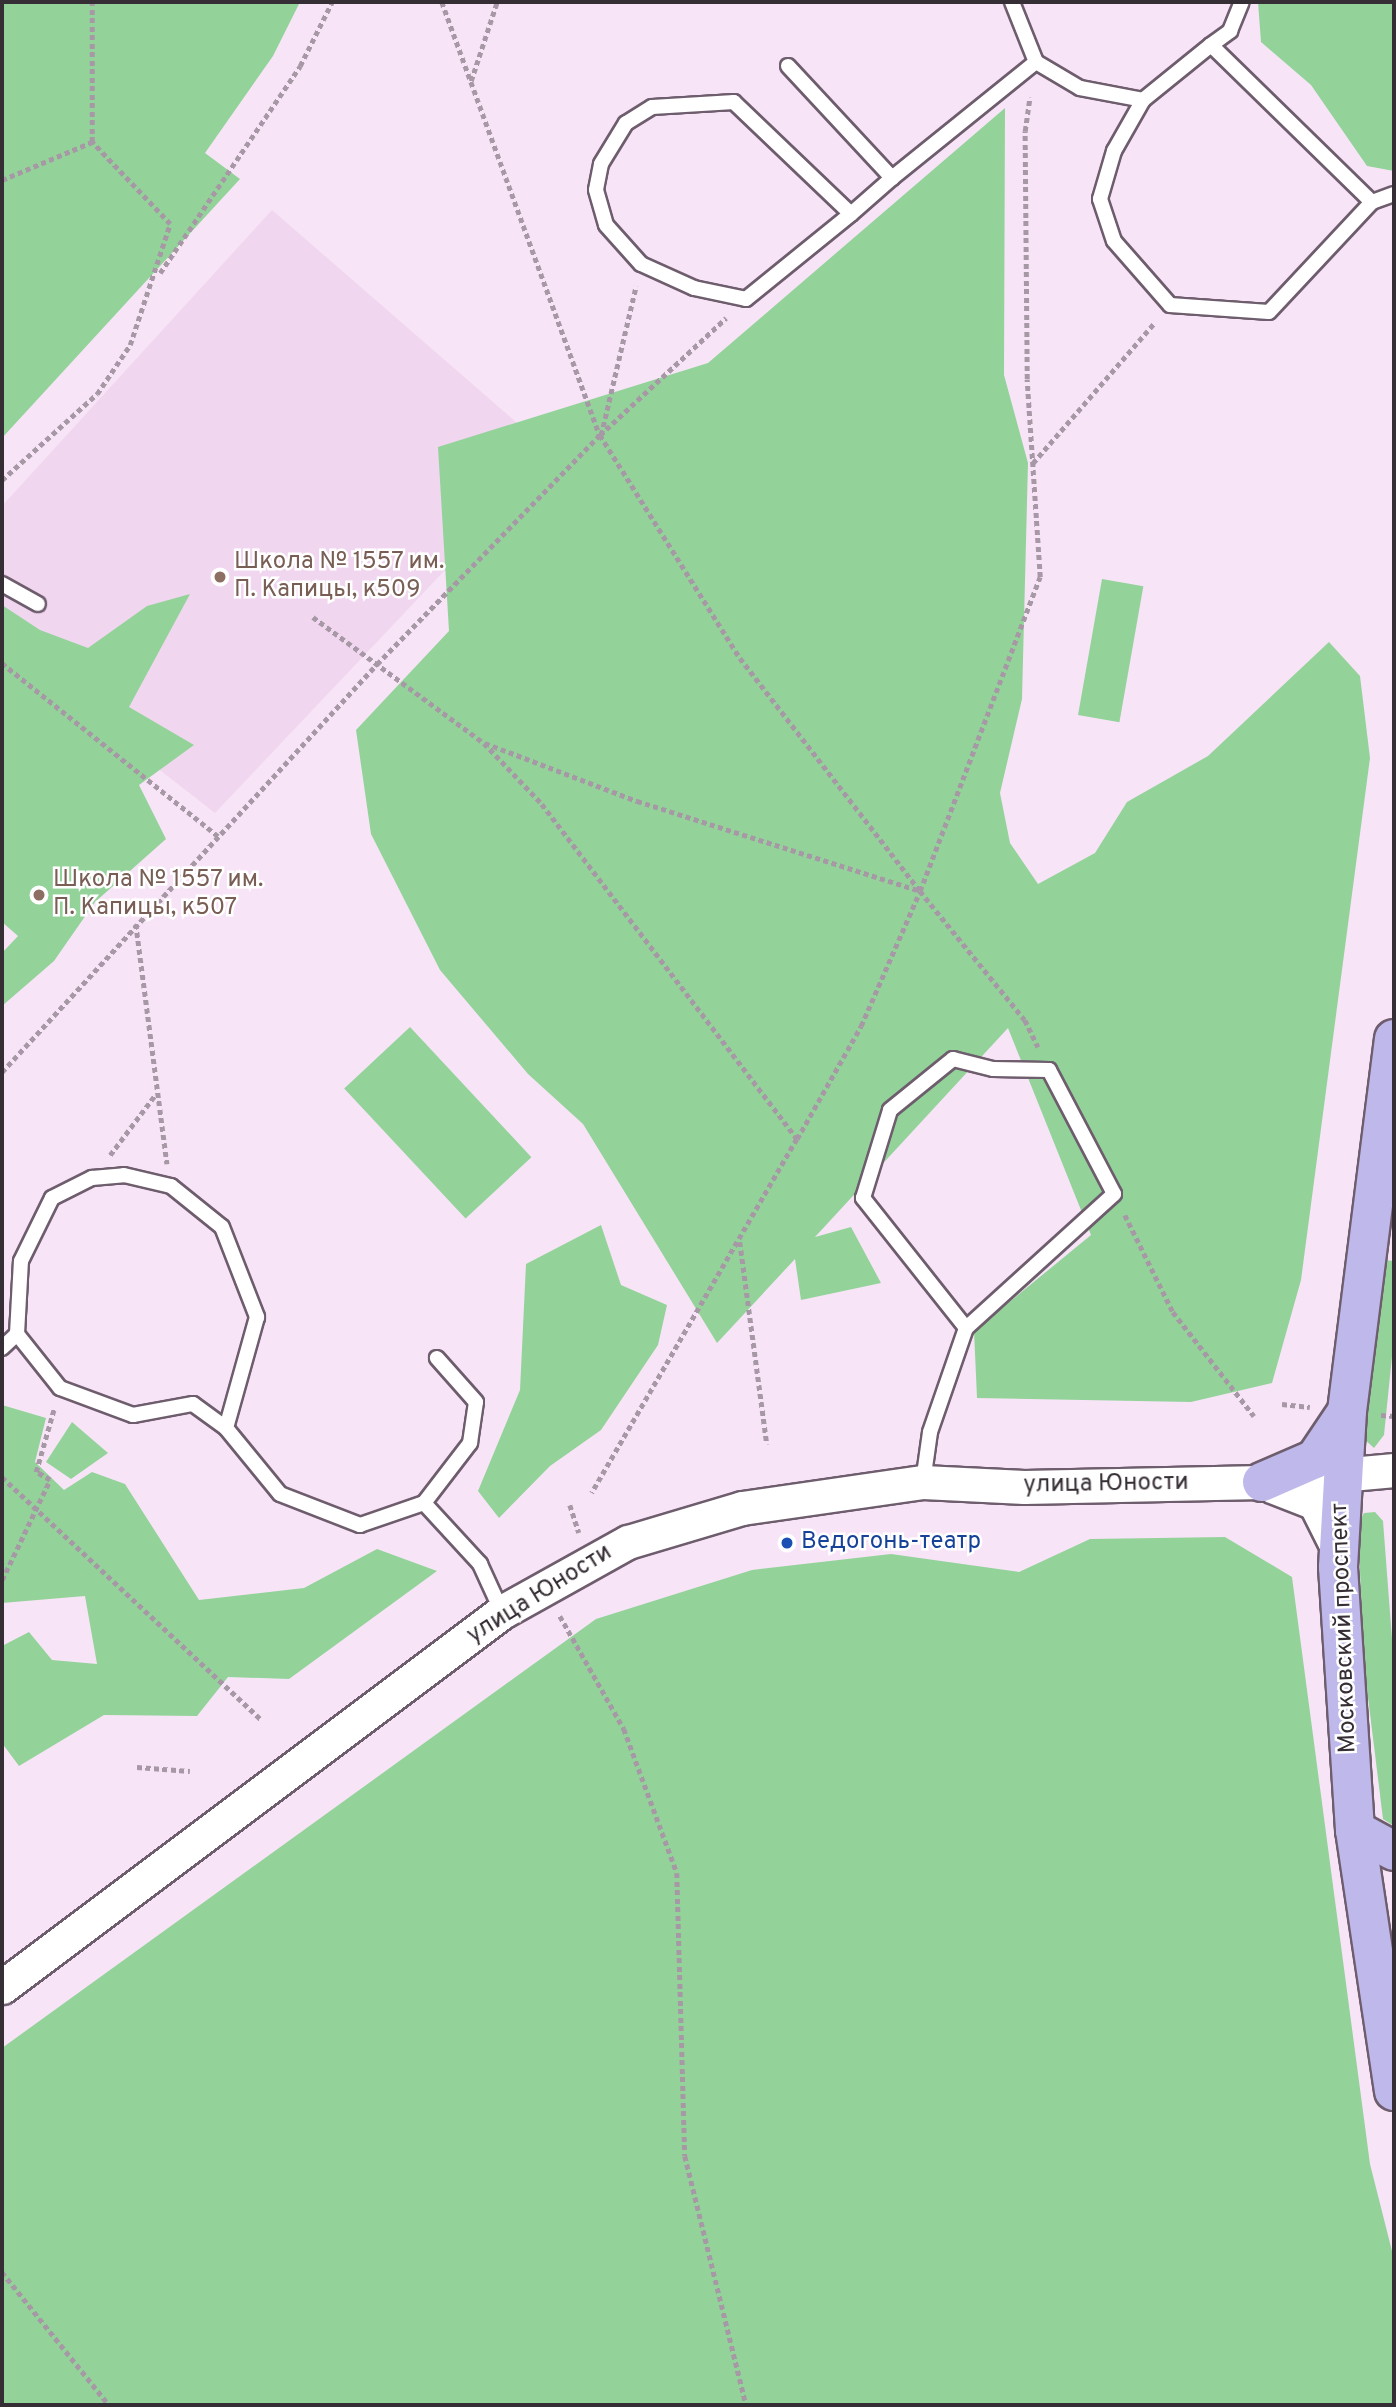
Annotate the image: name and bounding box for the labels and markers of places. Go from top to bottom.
place label: Школа № 1557 им. П. Капицы, к509 [234,549,445,605]
marker: Школа № 1557 им. П. Капицы, к509 [212,569,228,585]
place label: Школа № 1557 им. П. Капицы, к507 [53,867,264,923]
marker: Школа № 1557 им. П. Капицы, к507 [31,887,47,903]
place label: Ведогонь-театр [801,1529,981,1557]
marker: Ведогонь-театр [779,1535,795,1551]

